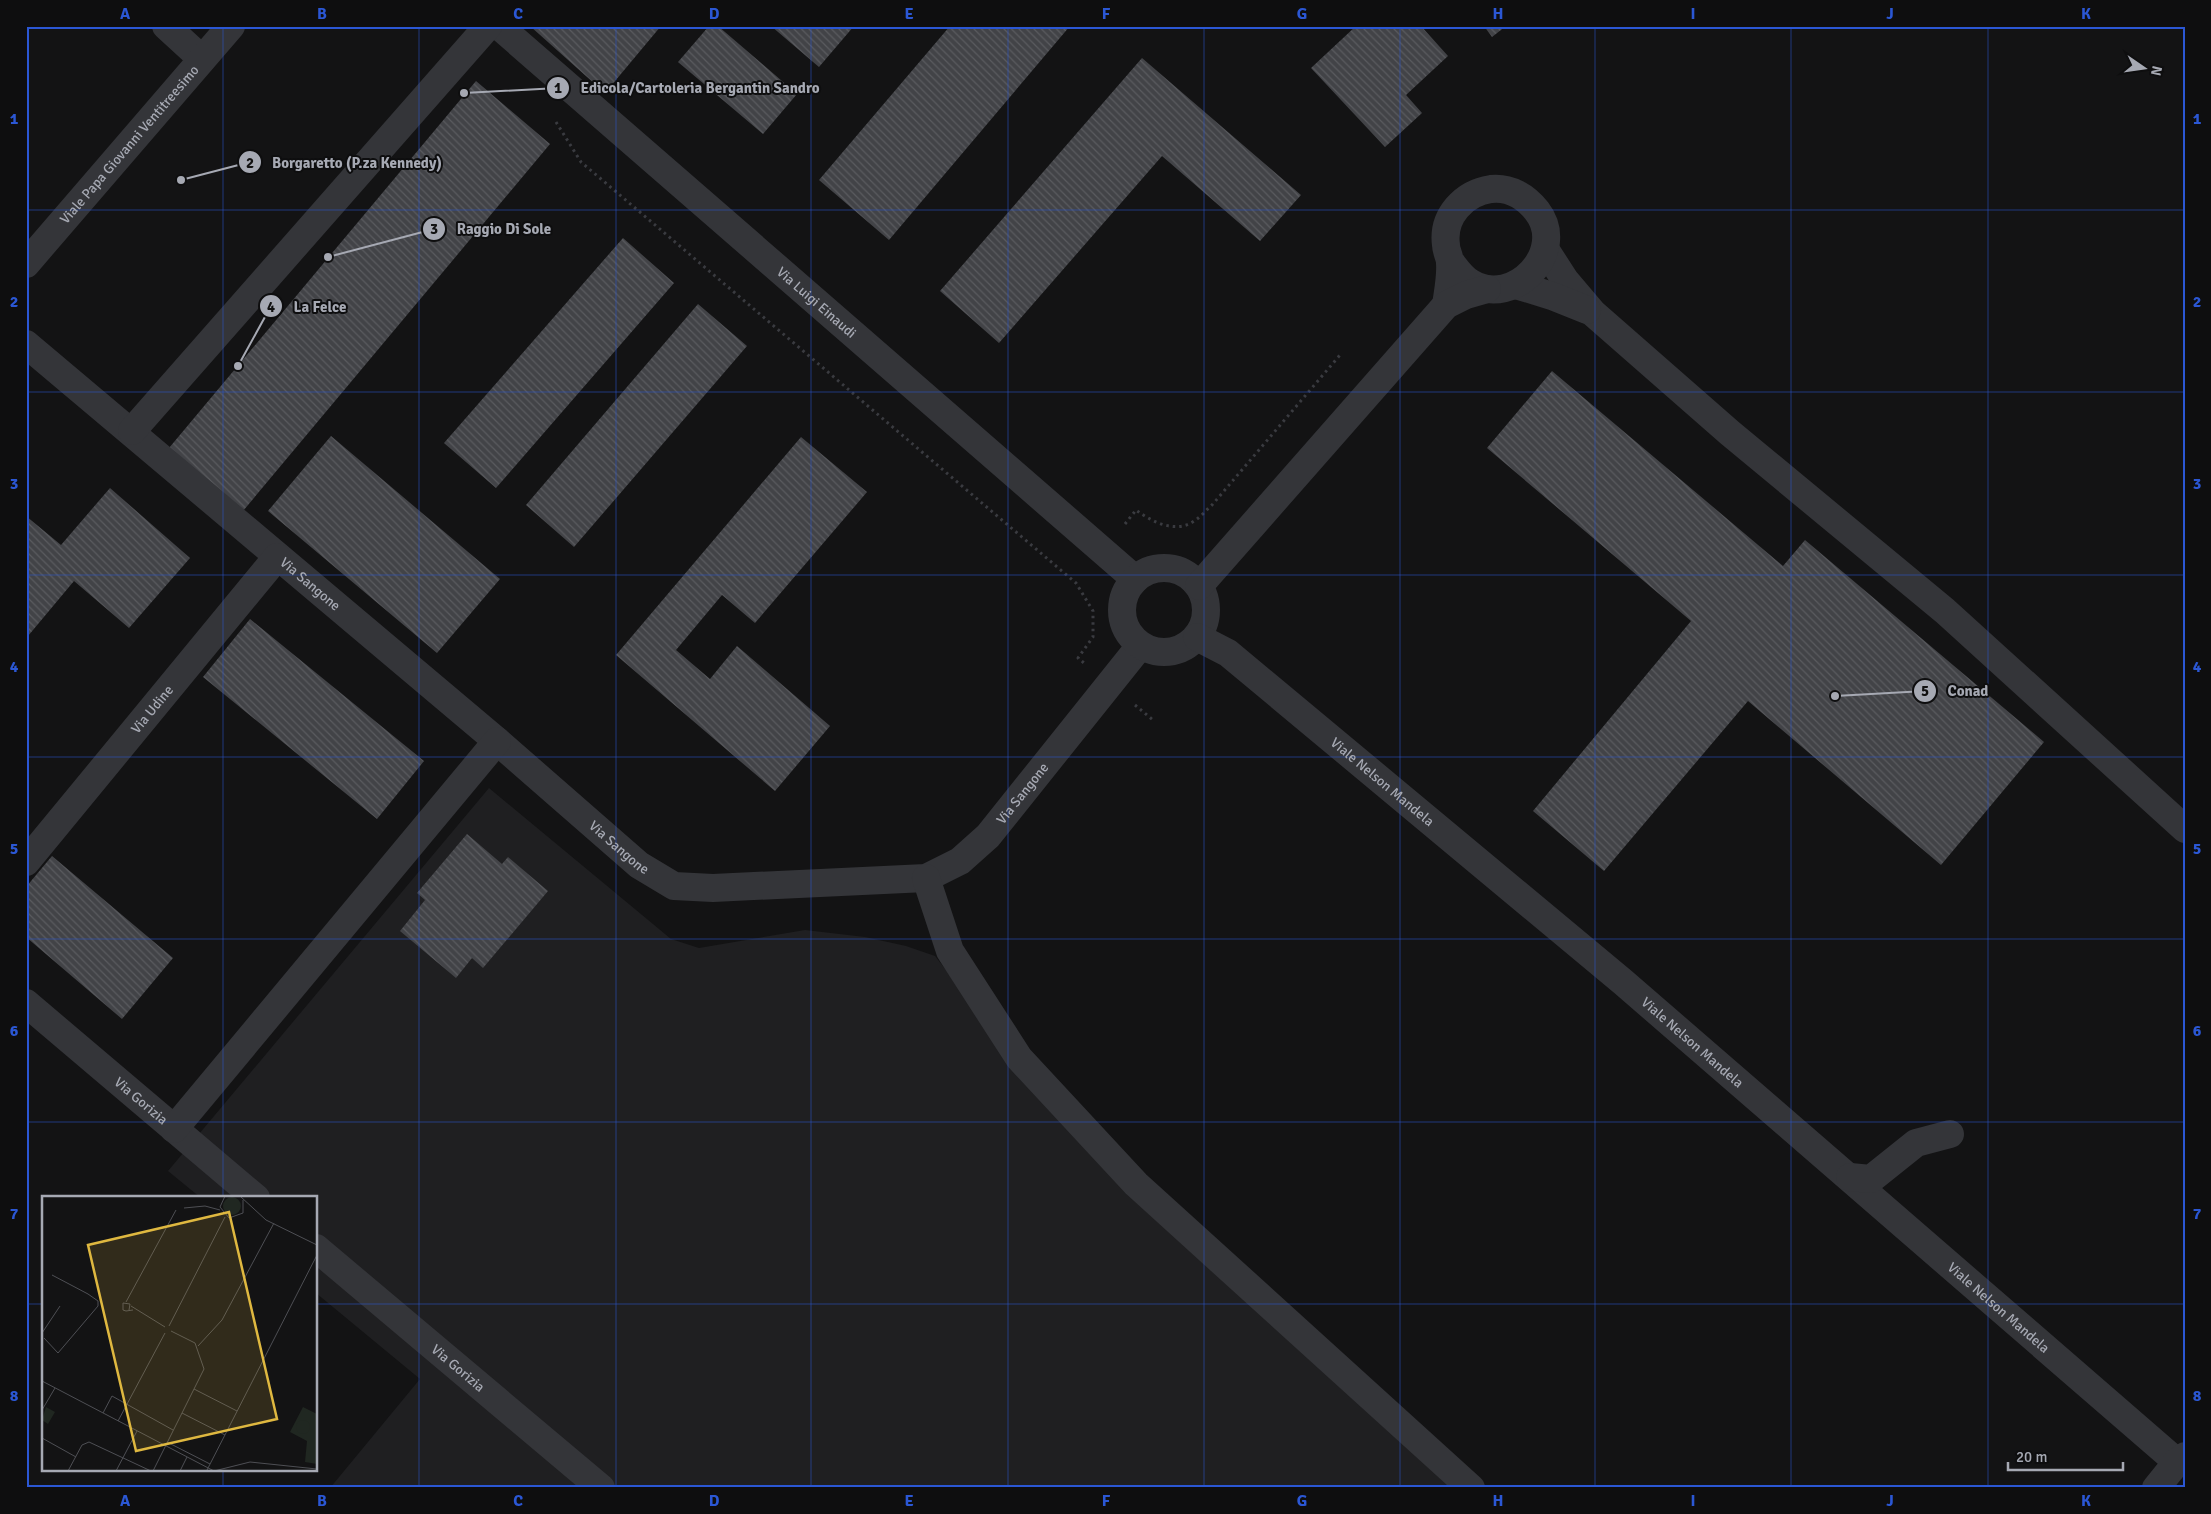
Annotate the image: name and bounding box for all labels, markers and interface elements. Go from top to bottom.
text: A [120,4,131,24]
text: B [317,4,327,24]
text: C [513,4,523,24]
text: D [709,4,720,24]
text: E [904,4,914,24]
text: F [1102,4,1111,24]
text: G [1297,4,1307,24]
text: H [1493,4,1503,24]
text: I [1690,4,1696,24]
text: J [1886,4,1894,24]
text: K [2081,4,2091,24]
north arrow [2118,42,2168,92]
street label: Viale Papa Giovanni Ventitreesimo [56,61,202,227]
text: N [2147,64,2166,77]
callout: Edicola/Cartoleria Bergantin Sandro [545,73,829,103]
text: 1 [554,79,562,97]
text: Edicola/Cartoleria Bergantin Sandro [581,79,820,97]
text: 1 [10,109,19,129]
text: 1 [2193,109,2202,129]
callout: Borgaretto (P.za Kennedy) [237,147,452,177]
text: 2 [246,154,254,172]
text: Borgaretto (P.za Kennedy) [272,154,442,172]
callout: Raggio Di Sole [421,214,561,244]
text: 3 [430,220,438,238]
text: Raggio Di Sole [457,220,551,238]
street label: Via Luigi Einaudi [773,263,860,341]
callout: La Felce [258,291,356,321]
text: 2 [10,292,18,312]
text: 2 [2193,292,2201,312]
text: 4 [267,298,275,316]
text: La Felce [294,298,346,316]
text: 3 [10,474,18,494]
text: 3 [2193,474,2201,494]
street label: Via Sangone [277,553,344,614]
text: 4 [10,657,19,677]
text: 4 [2193,657,2202,677]
callout: Conad [1913,676,1998,706]
street label: Via Udine [127,682,177,737]
text: 5 [1921,682,1929,700]
text: Conad [1948,682,1988,700]
street label: Viale Nelson Mandela [1327,734,1438,830]
street label: Via Sangone [993,759,1052,827]
street label: Via Sangone [586,817,652,878]
text: 5 [10,839,18,859]
text: 5 [2193,839,2201,859]
street label: Viale Nelson Mandela [1638,993,1747,1091]
text: 6 [10,1021,19,1041]
text: 6 [2193,1021,2202,1041]
street label: Via Gorizia [111,1073,171,1128]
inset map [42,1196,318,1472]
text: 7 [10,1204,19,1224]
text: 7 [2193,1204,2202,1224]
street label: Viale Nelson Mandela [1944,1259,2053,1356]
street label: Via Gorizia [428,1340,489,1395]
text: 8 [10,1386,19,1406]
text: 8 [2193,1386,2202,1406]
scale bar [2008,1439,2124,1471]
text: 20 m [2016,1448,2047,1466]
text: A [120,1491,131,1511]
text: B [317,1491,327,1511]
text: C [513,1491,523,1511]
text: D [709,1491,720,1511]
text: E [904,1491,914,1511]
text: F [1102,1491,1111,1511]
text: G [1297,1491,1307,1511]
text: H [1493,1491,1503,1511]
text: I [1690,1491,1696,1511]
text: J [1886,1491,1894,1511]
text: K [2081,1491,2091,1511]

